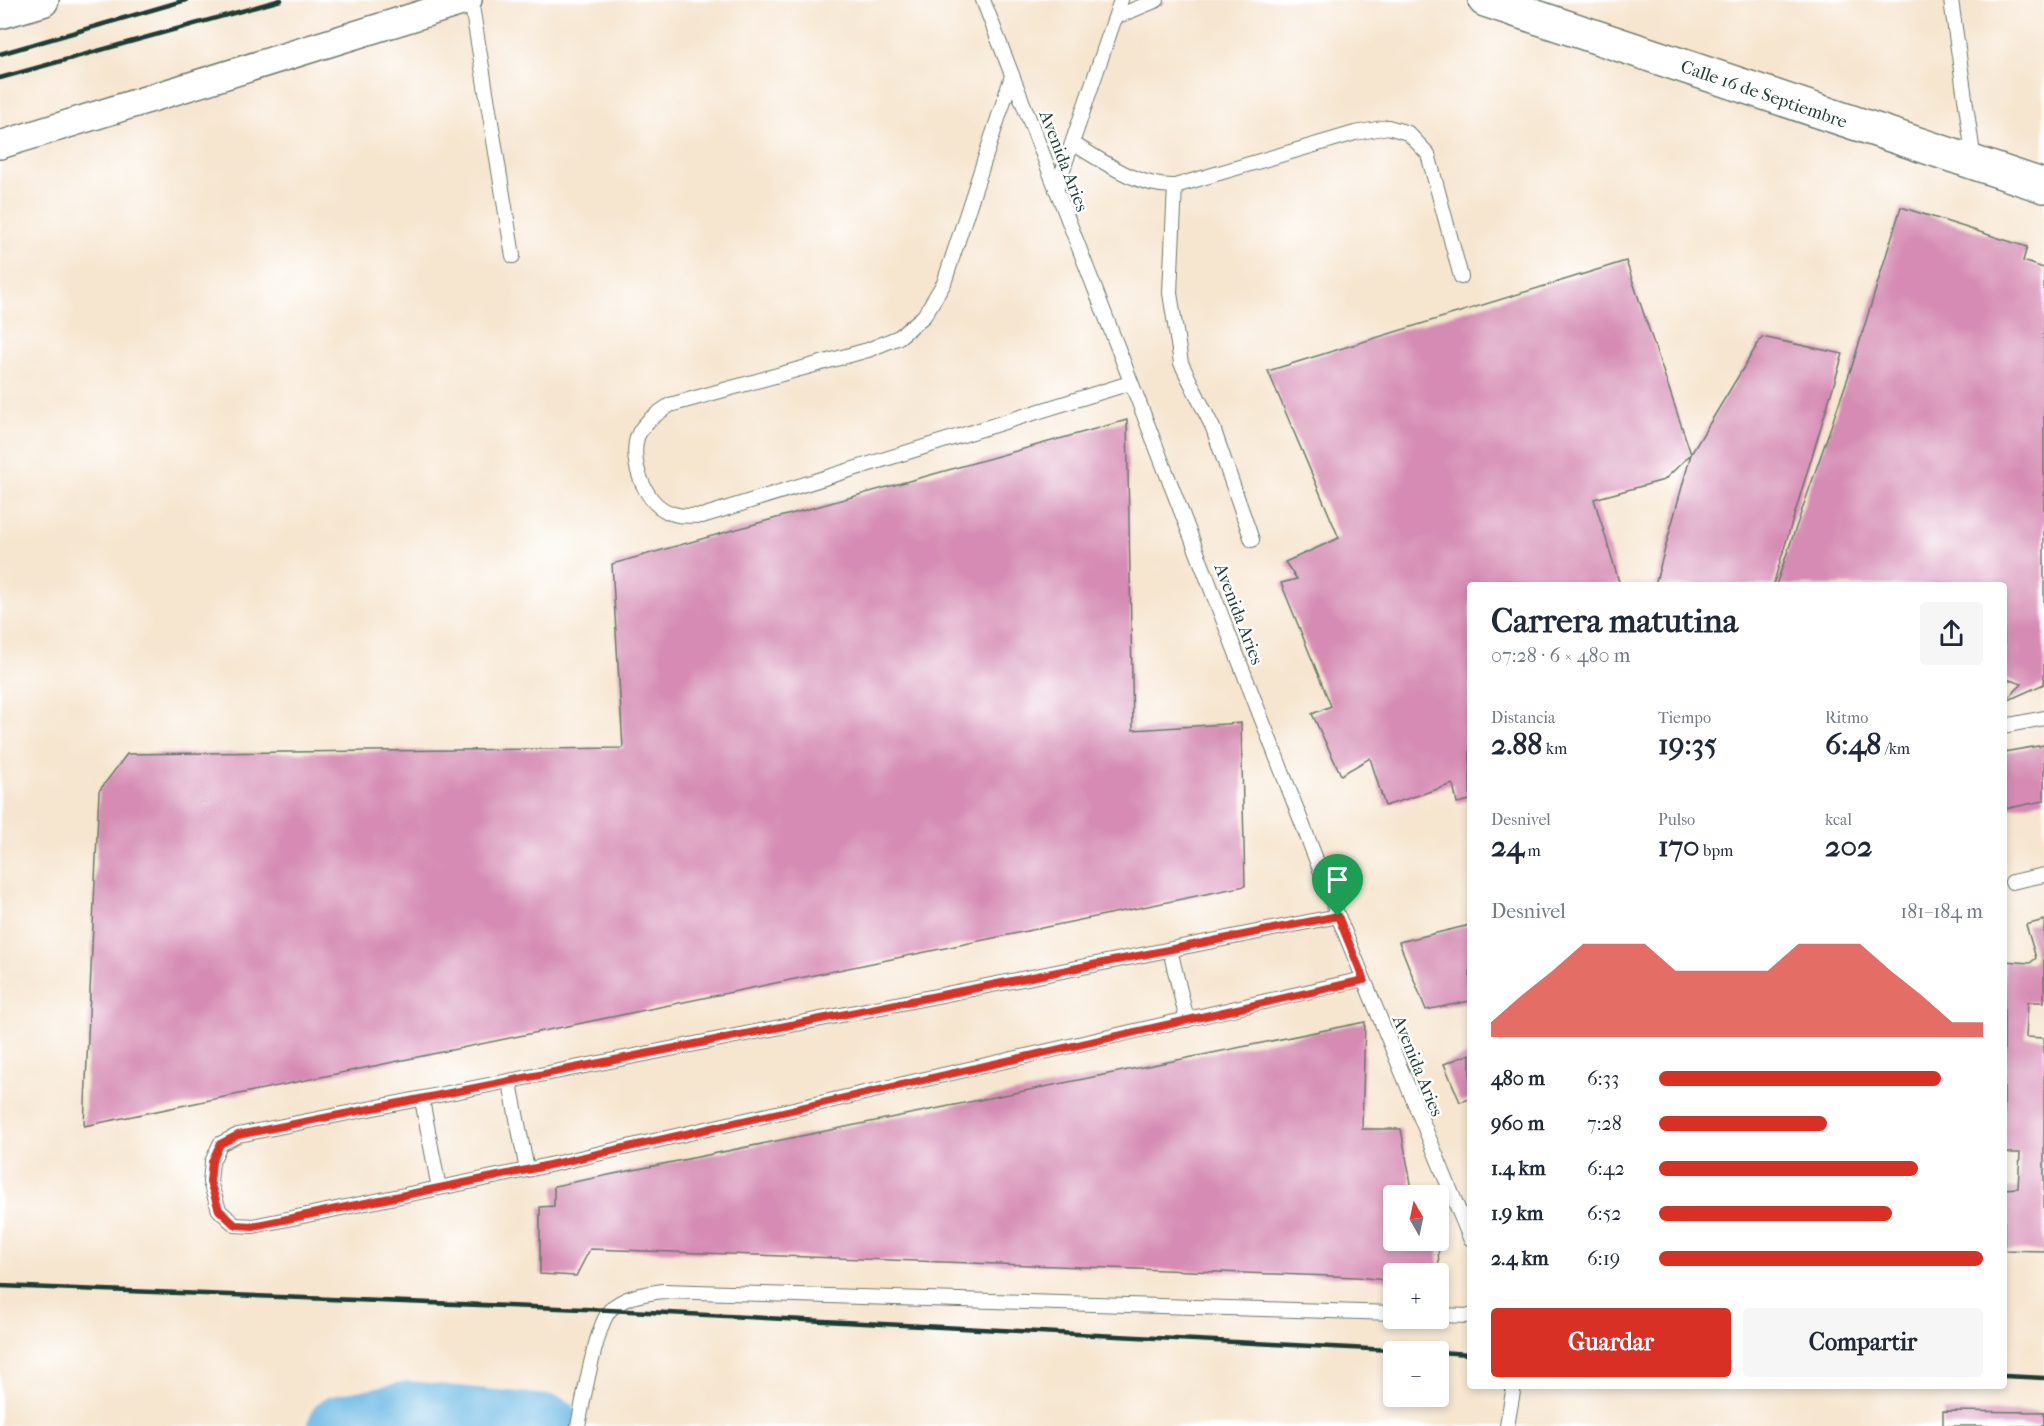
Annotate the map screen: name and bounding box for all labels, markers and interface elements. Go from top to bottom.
street label: Calle 16 de Septiembre [1678,56,1850,133]
street label: Avenida Aries [1034,107,1093,215]
street label: Avenida Aries [1209,560,1268,668]
text: Carrera matutina [1491,602,1738,641]
button: share [1920,602,1983,665]
text: 07:28 · 6 × 480 m [1491,644,1630,667]
text: Distancia [1491,708,1555,727]
text: Tiempo [1658,708,1711,727]
text: Ritmo [1825,708,1868,727]
text: 2.88 [1491,727,1542,762]
text: 19:35 [1658,727,1717,762]
text: 6:48 [1825,727,1881,762]
text: km [1542,739,1567,758]
text: /km [1881,739,1910,758]
text: Desnivel [1491,810,1551,829]
text: Pulso [1658,810,1695,829]
text: kcal [1825,810,1852,829]
text: 24 [1491,829,1524,864]
text: 170 [1658,829,1700,864]
text: 202 [1825,829,1872,864]
text: m [1524,841,1541,860]
text: bpm [1700,841,1733,860]
pin [1312,854,1363,916]
icon: arrive [1321,863,1354,896]
text: Desnivel [1491,900,1566,923]
text: 181–184 m [1900,900,1983,923]
street label: Avenida Aries [1387,1012,1447,1120]
text: 480 m [1491,1067,1545,1090]
text: 6:33 [1587,1067,1619,1090]
text: 960 m [1491,1112,1544,1135]
text: 7:28 [1587,1112,1622,1135]
text: 1.4 km [1491,1157,1546,1180]
text: 6:42 [1587,1157,1625,1180]
north arrow [1383,1185,1449,1251]
map controls [1383,1185,1449,1407]
text: 1.9 km [1491,1202,1543,1225]
text: 6:52 [1587,1202,1622,1225]
text: 2.4 km [1491,1247,1549,1270]
text: 6:19 [1587,1247,1620,1270]
button: + [1383,1263,1449,1329]
button: Guardar [1491,1308,1731,1377]
button: Compartir [1743,1308,1983,1377]
button: − [1383,1341,1449,1407]

